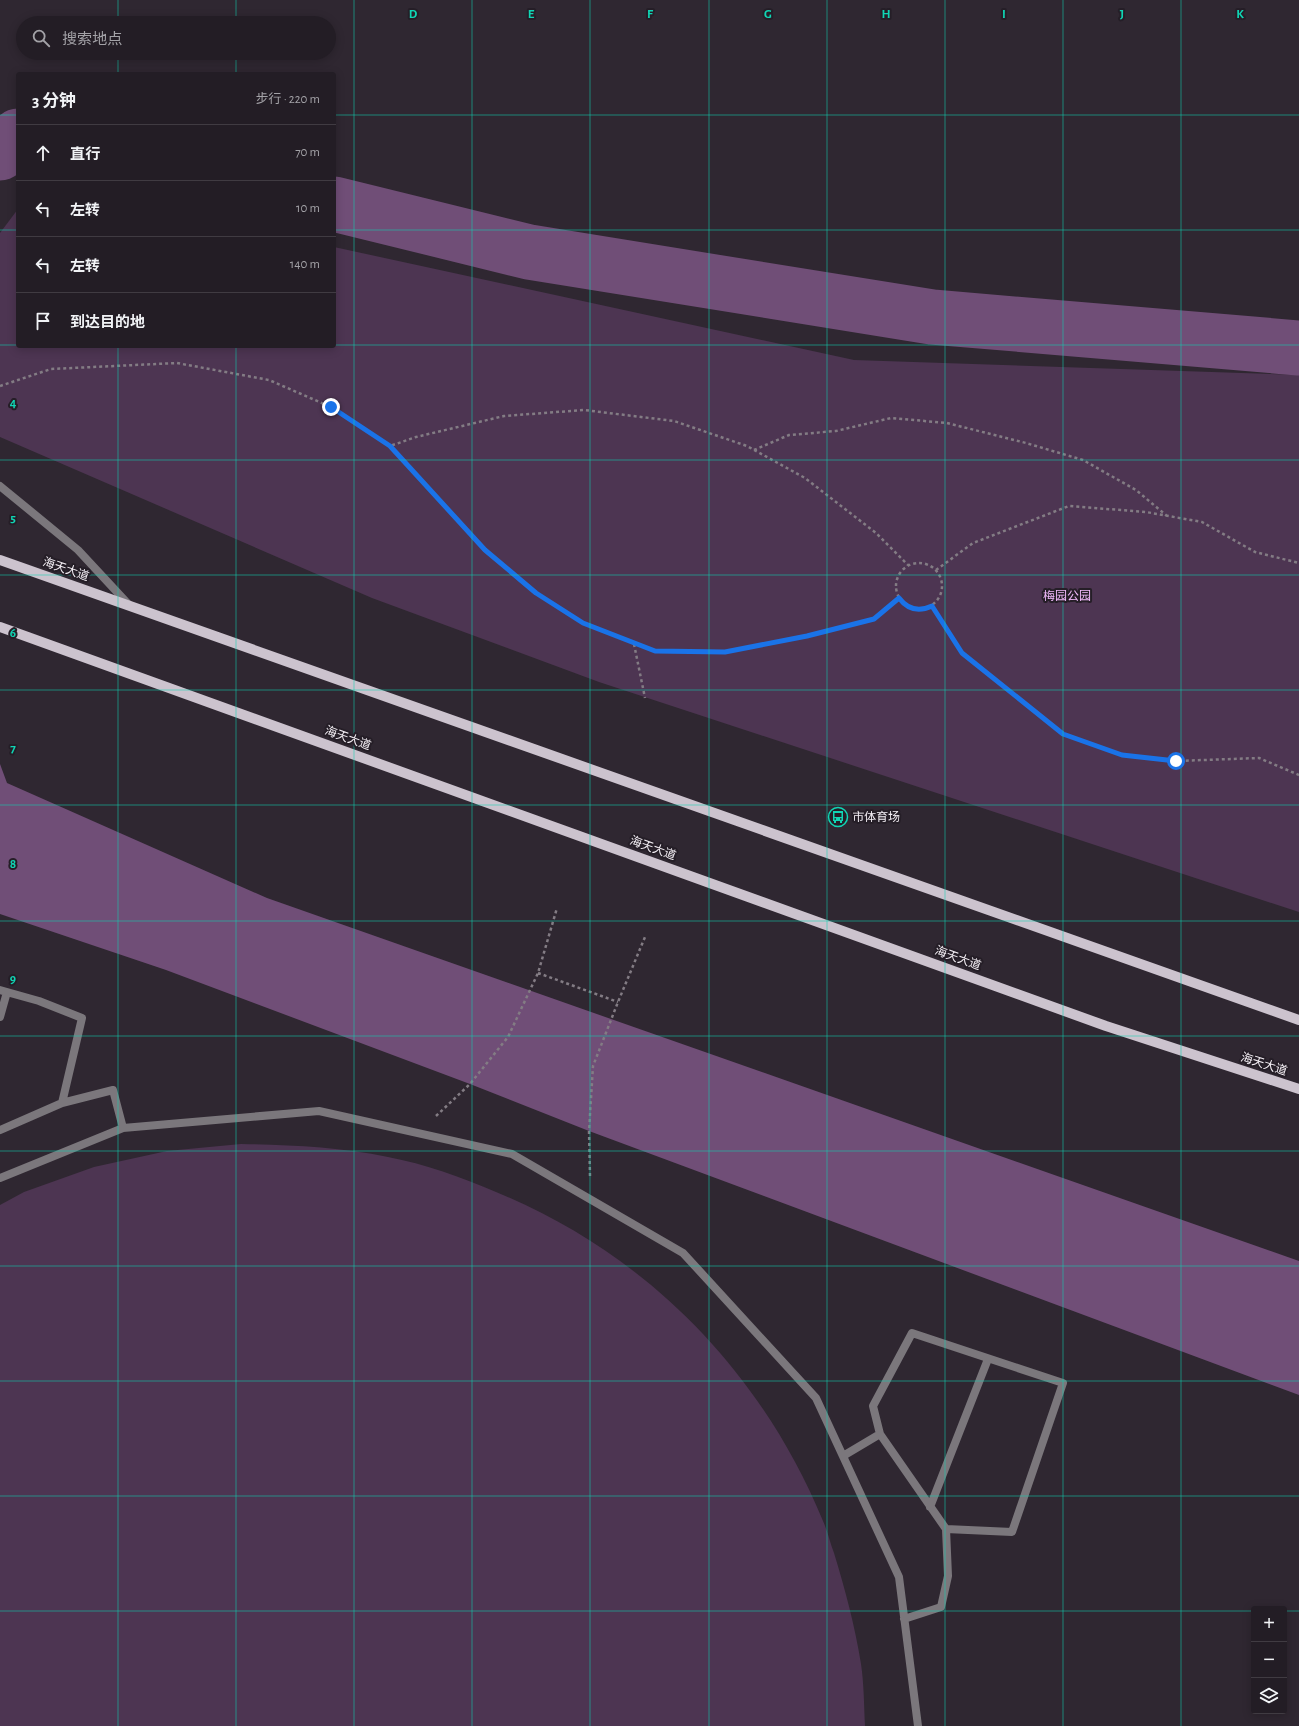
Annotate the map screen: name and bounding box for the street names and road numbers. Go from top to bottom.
street label: 海天大道 [41,555,91,582]
street label: 海天大道 [323,723,373,752]
street label: 海天大道 [628,833,678,862]
street label: 海天大道 [933,943,983,972]
street label: 海天大道 [1239,1050,1289,1077]

